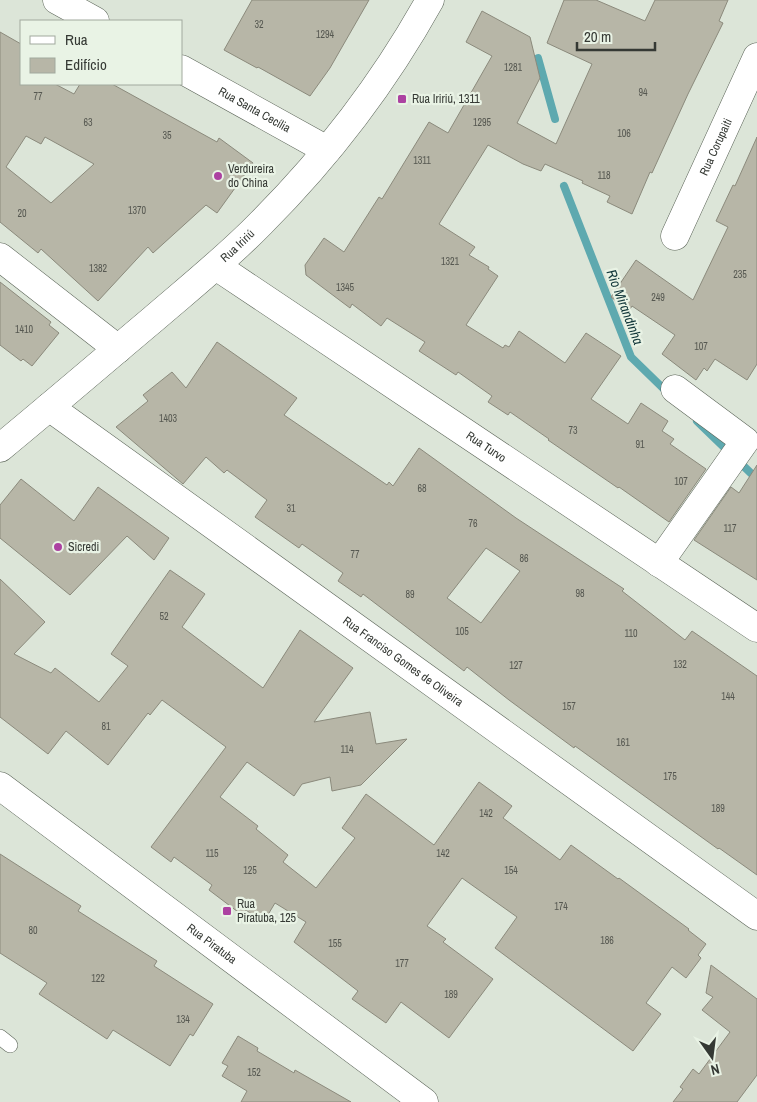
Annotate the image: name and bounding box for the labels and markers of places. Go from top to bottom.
place label: Rua Iririú, 1311 [412,91,480,107]
marker: Rua Iririú, 1311 [396,93,408,105]
place label: Verdureira do China [228,161,274,191]
marker: Verdureira do China [212,170,224,182]
place label: Sicredi [68,539,99,555]
marker: Sicredi [52,541,64,553]
place label: Rua Piratuba, 125 [237,896,297,926]
marker: Rua Piratuba, 125 [221,905,233,917]

